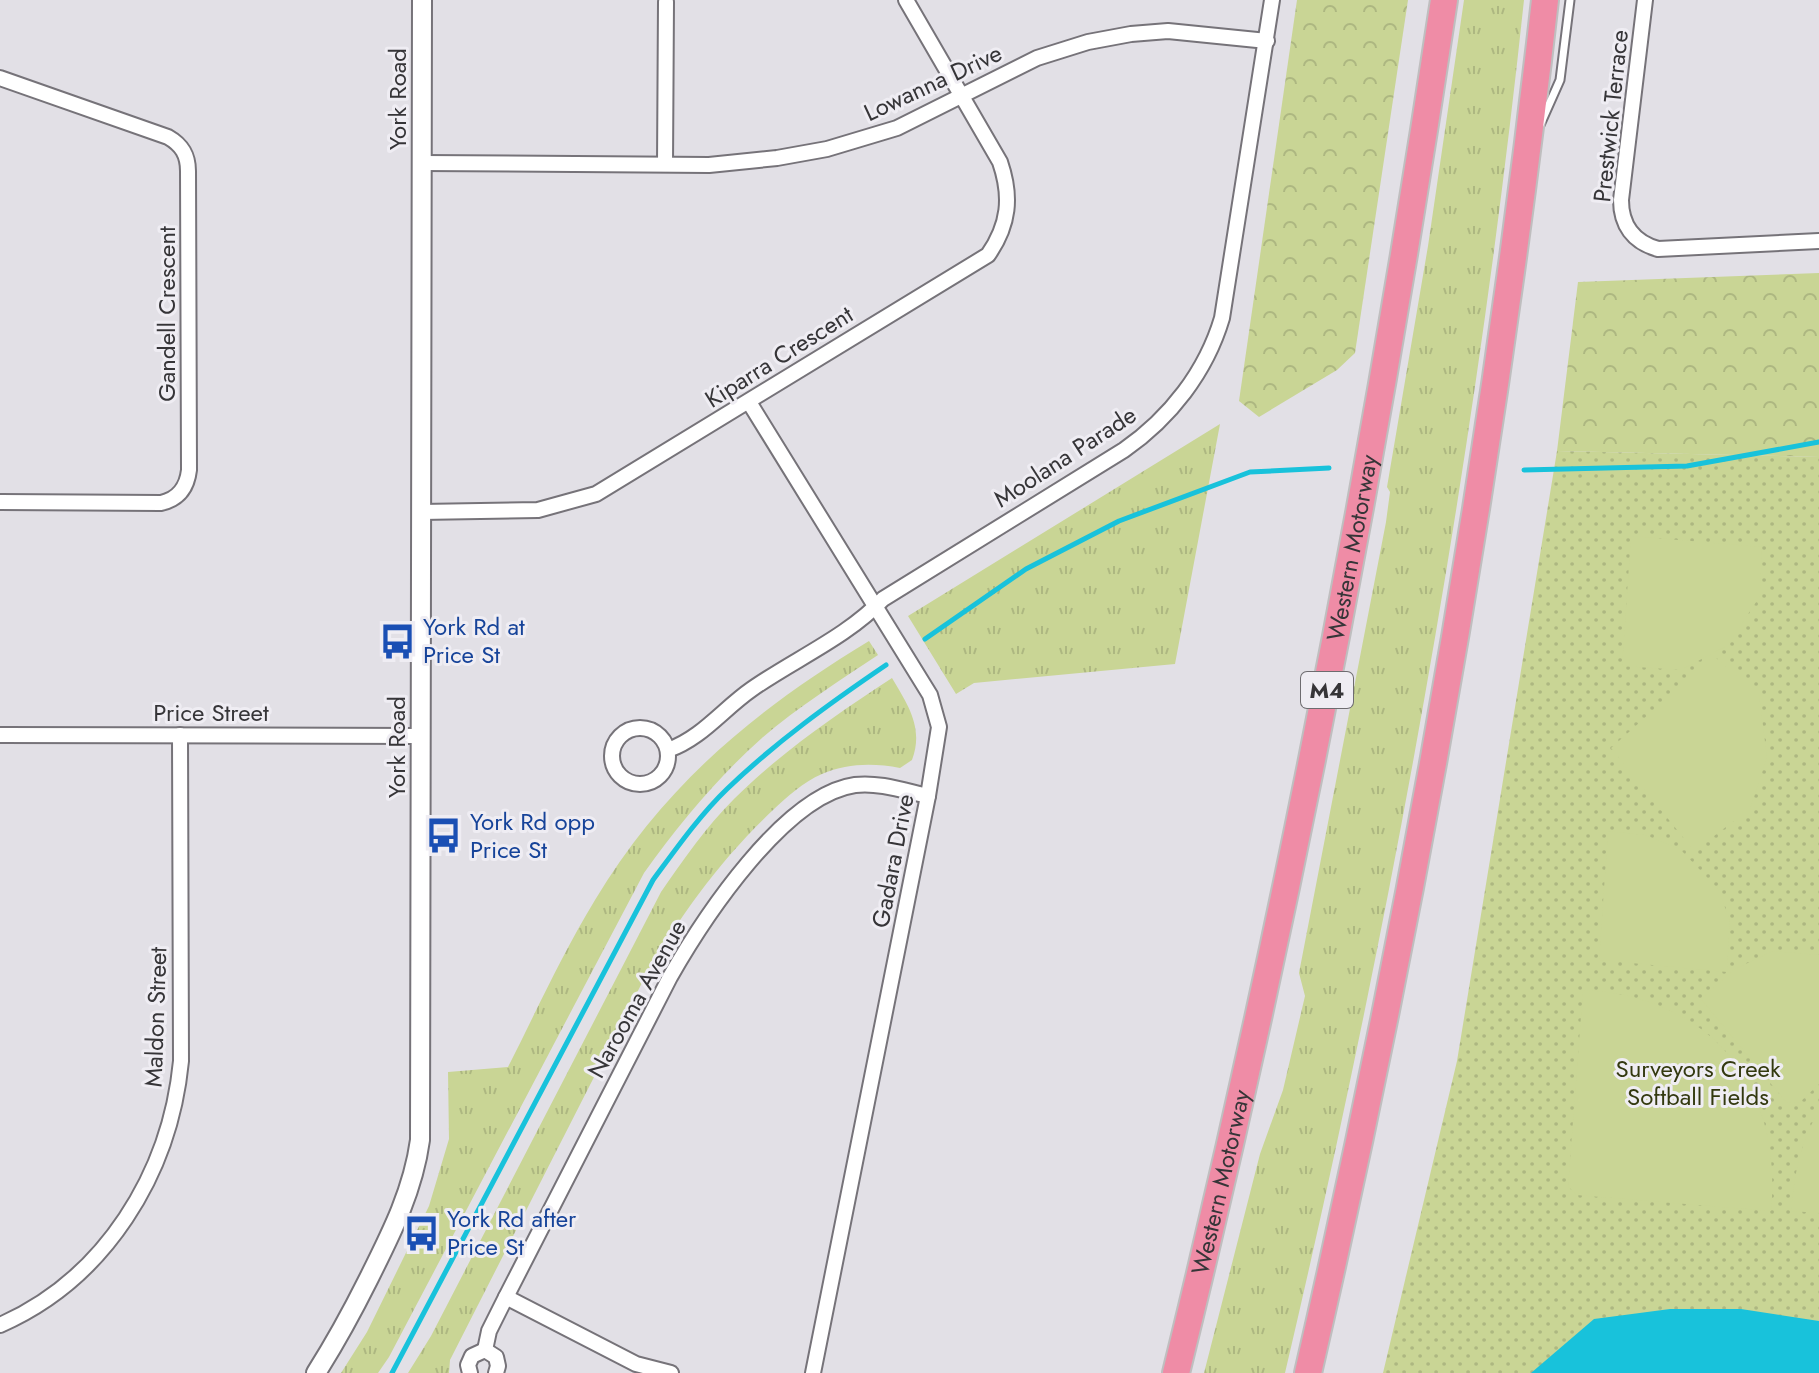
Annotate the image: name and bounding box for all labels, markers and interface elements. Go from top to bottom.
street label: Prestwick Terrace [1584,28,1637,204]
street label: Lowanna Drive [858,35,1008,130]
street label: York Road [380,48,415,150]
street label: Gandell Crescent [149,226,184,402]
street label: Kiparra Crescent [698,297,860,416]
street label: Moolana Parade [986,397,1143,516]
street label: Western Motorway [1318,451,1386,644]
place label: York Rd at Price St [423,609,525,672]
bus stop icon: York Rd at Price St [378,622,416,660]
road number: M4 [1301,672,1353,708]
street label: Price Street [153,695,269,730]
street label: York Road [379,696,414,798]
street label: Gadara Drive [862,791,923,931]
place label: York Rd opp Price St [470,804,595,867]
bus stop icon: York Rd opp Price St [425,817,463,855]
street label: Narooma Avenue [578,913,695,1084]
street label: Maldon Street [136,946,175,1088]
park label: Surveyors Creek Softball Fields [1616,1051,1781,1114]
street label: Western Motorway [1182,1086,1259,1278]
place label: York Rd after Price St [447,1201,577,1264]
bus stop icon: York Rd after Price St [402,1214,440,1252]

